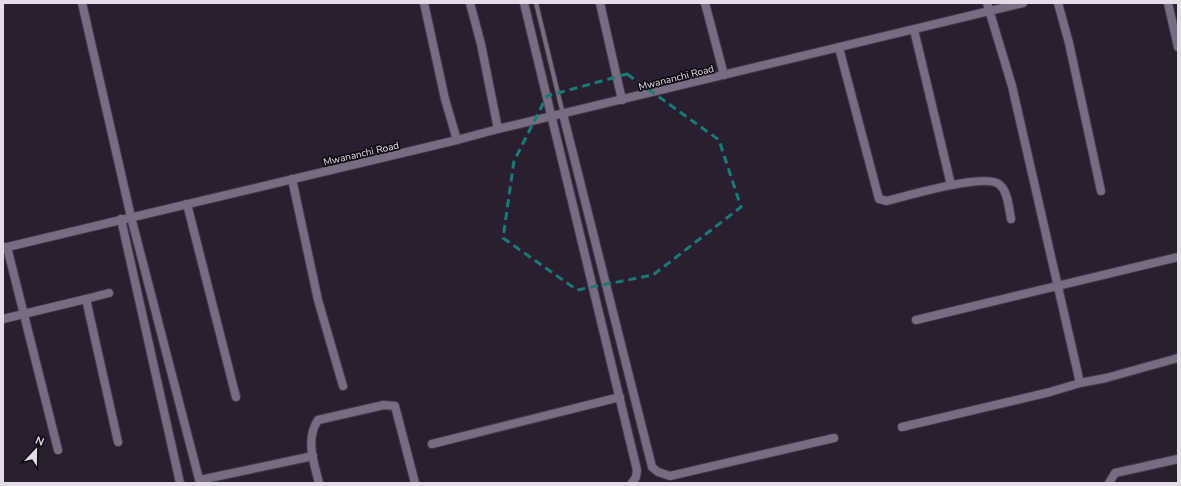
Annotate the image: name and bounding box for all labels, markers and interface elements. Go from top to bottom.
street label: Mwananchi Road [637,62,716,94]
street label: Mwananchi Road [322,138,401,169]
north arrow [16,430,56,470]
text: N [33,433,46,450]

